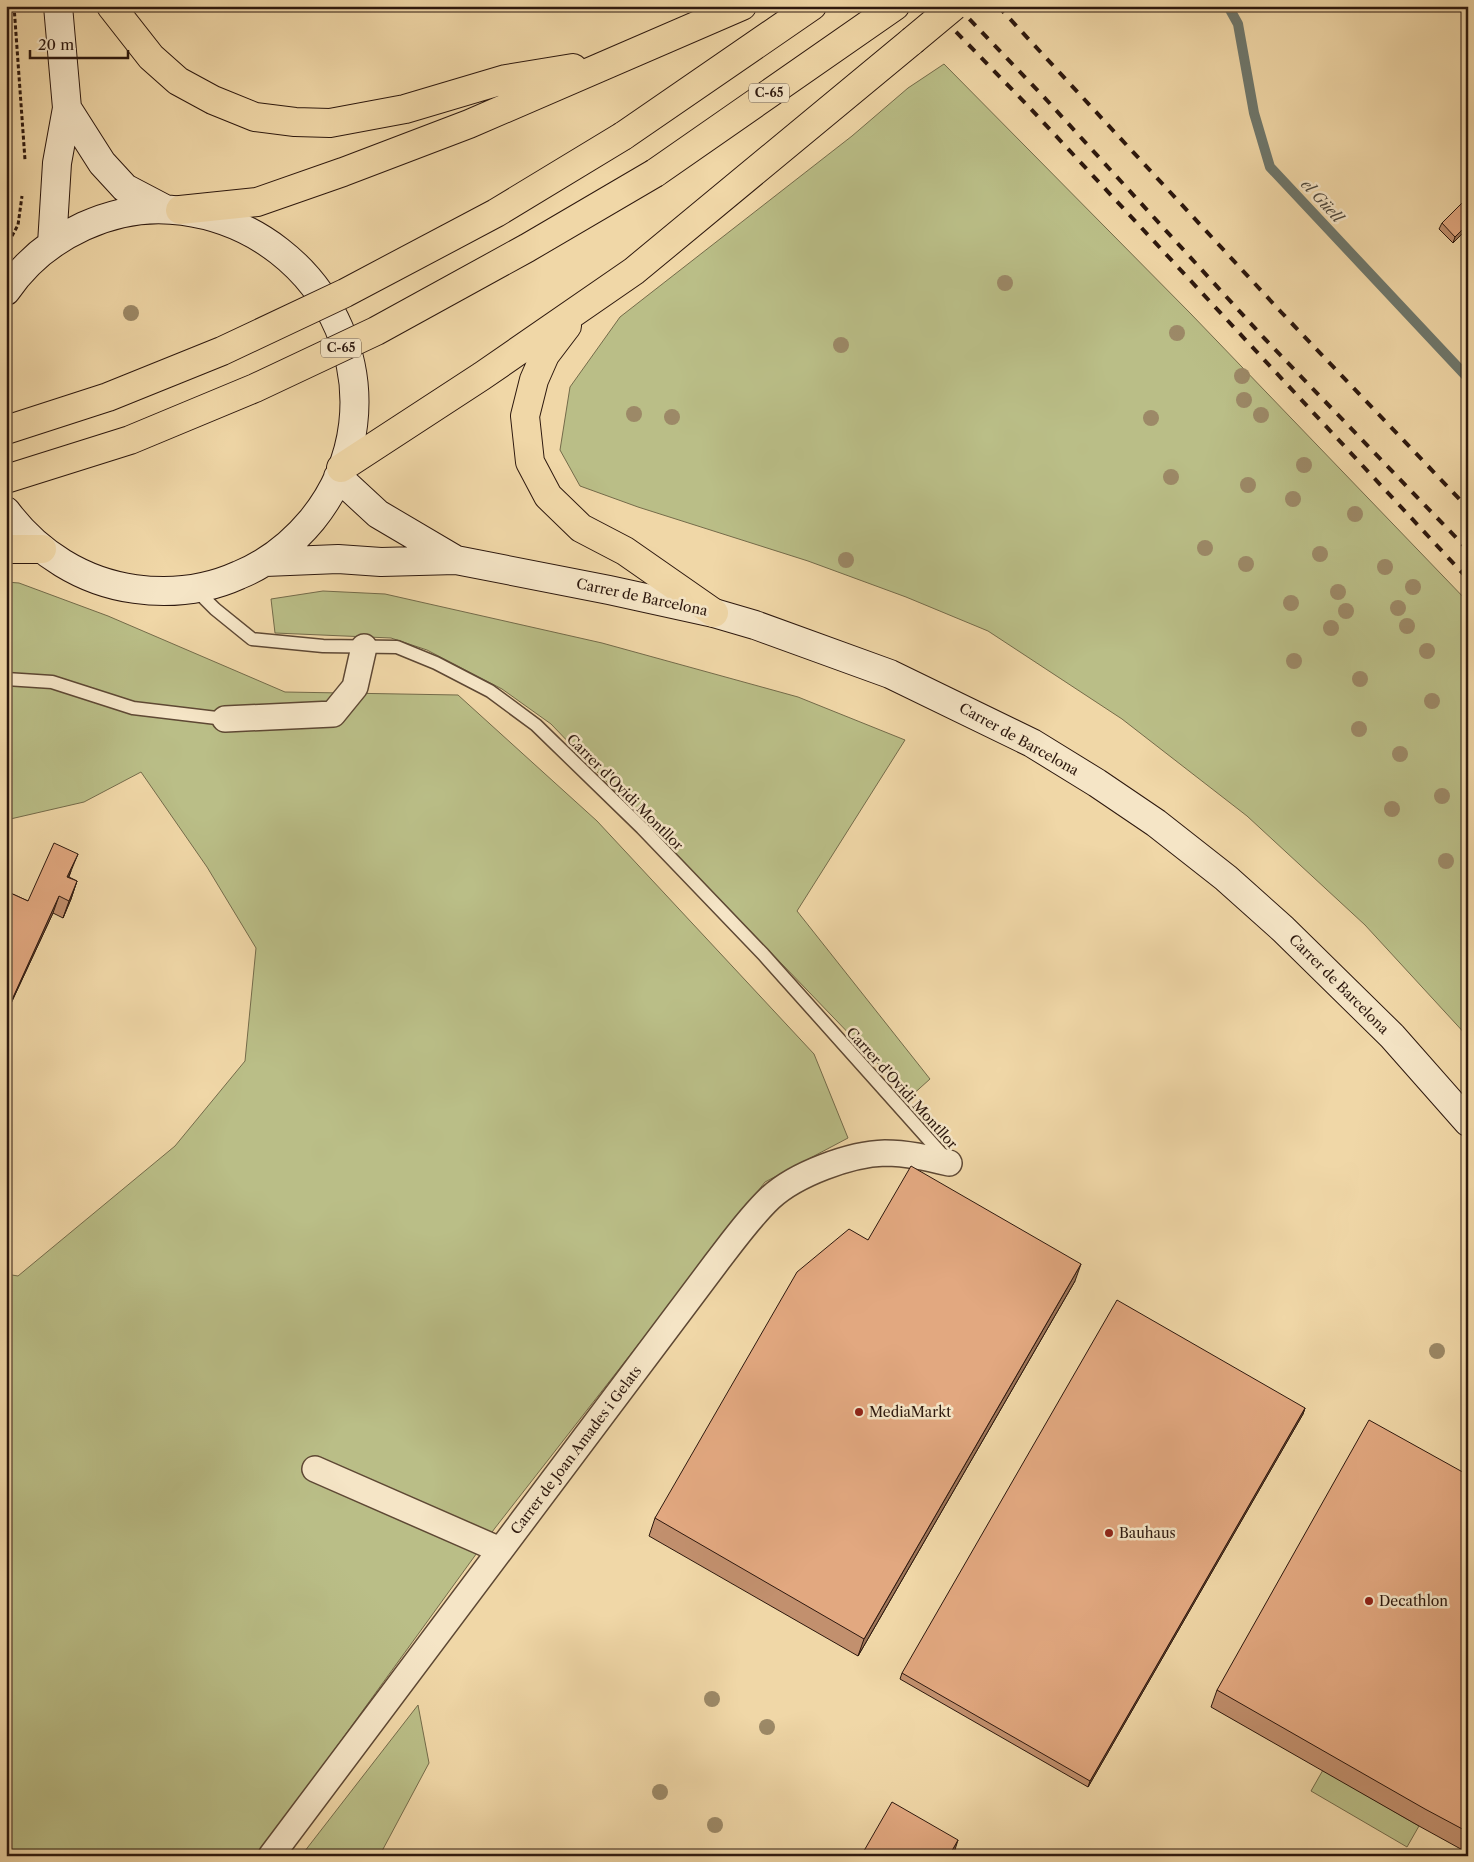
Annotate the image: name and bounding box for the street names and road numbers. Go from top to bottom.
road number: C-65 [749,84,789,102]
road number: C-65 [321,338,361,358]
street label: Carrer de Barcelona [575,574,710,620]
street label: Carrer de Barcelona [956,699,1083,780]
street label: Carrer d'Ovidi Montllor [563,730,687,854]
street label: Carrer de Barcelona [1285,930,1393,1038]
street label: Carrer d'Ovidi Montllor [843,1023,961,1153]
street label: Carrer de Joan Amades i Gelats [507,1362,645,1538]

